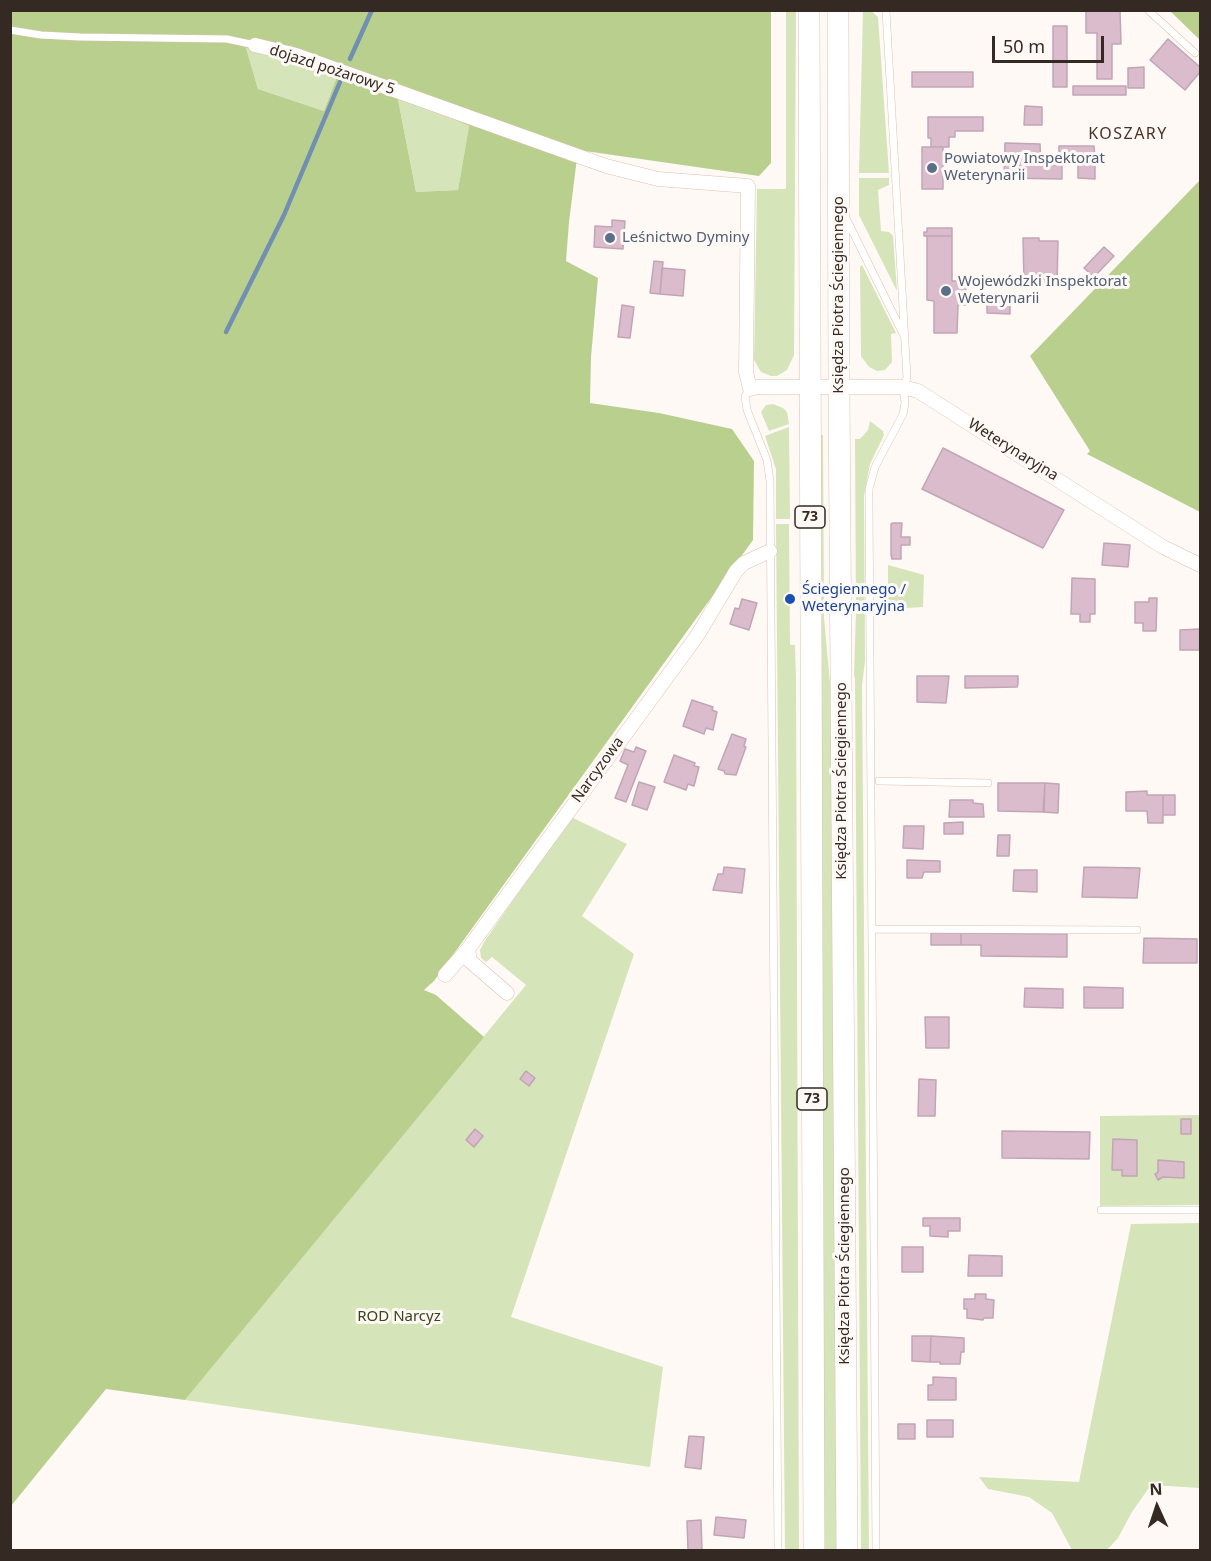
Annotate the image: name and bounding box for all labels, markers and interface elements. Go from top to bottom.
scale bar [995,24,1108,62]
text: 50 m [1003,34,1045,58]
street label: dojazd pożarowy 5 [267,41,397,99]
district label: KOSZARY [1088,124,1168,144]
place label: Powiatowy Inspektorat Weterynarii [944,150,1105,185]
marker: Powiatowy Inspektorat Weterynarii [925,161,939,175]
street label: Księdza Piotra Ściegiennego [830,196,848,394]
place label: Leśnictwo Dyminy [622,229,749,247]
marker: Leśnictwo Dyminy [603,231,617,245]
place label: Wojewódzki Inspektorat Weterynarii [958,273,1127,308]
marker: Wojewódzki Inspektorat Weterynarii [939,284,953,298]
street label: Weterynaryjna [965,415,1061,485]
road number: 73 [795,506,825,528]
place label: Ściegiennego / Weterynaryjna [802,581,906,616]
marker: Ściegiennego / Weterynaryjna [783,592,797,606]
street label: Księdza Piotra Ściegiennego [833,682,851,880]
street label: Narcyzowa [568,734,628,806]
road number: 73 [797,1088,827,1110]
street label: Księdza Piotra Ściegiennego [836,1167,854,1365]
park label: ROD Narcyz [357,1308,441,1326]
north arrow [1127,1477,1187,1537]
text: N [1149,1478,1163,1500]

